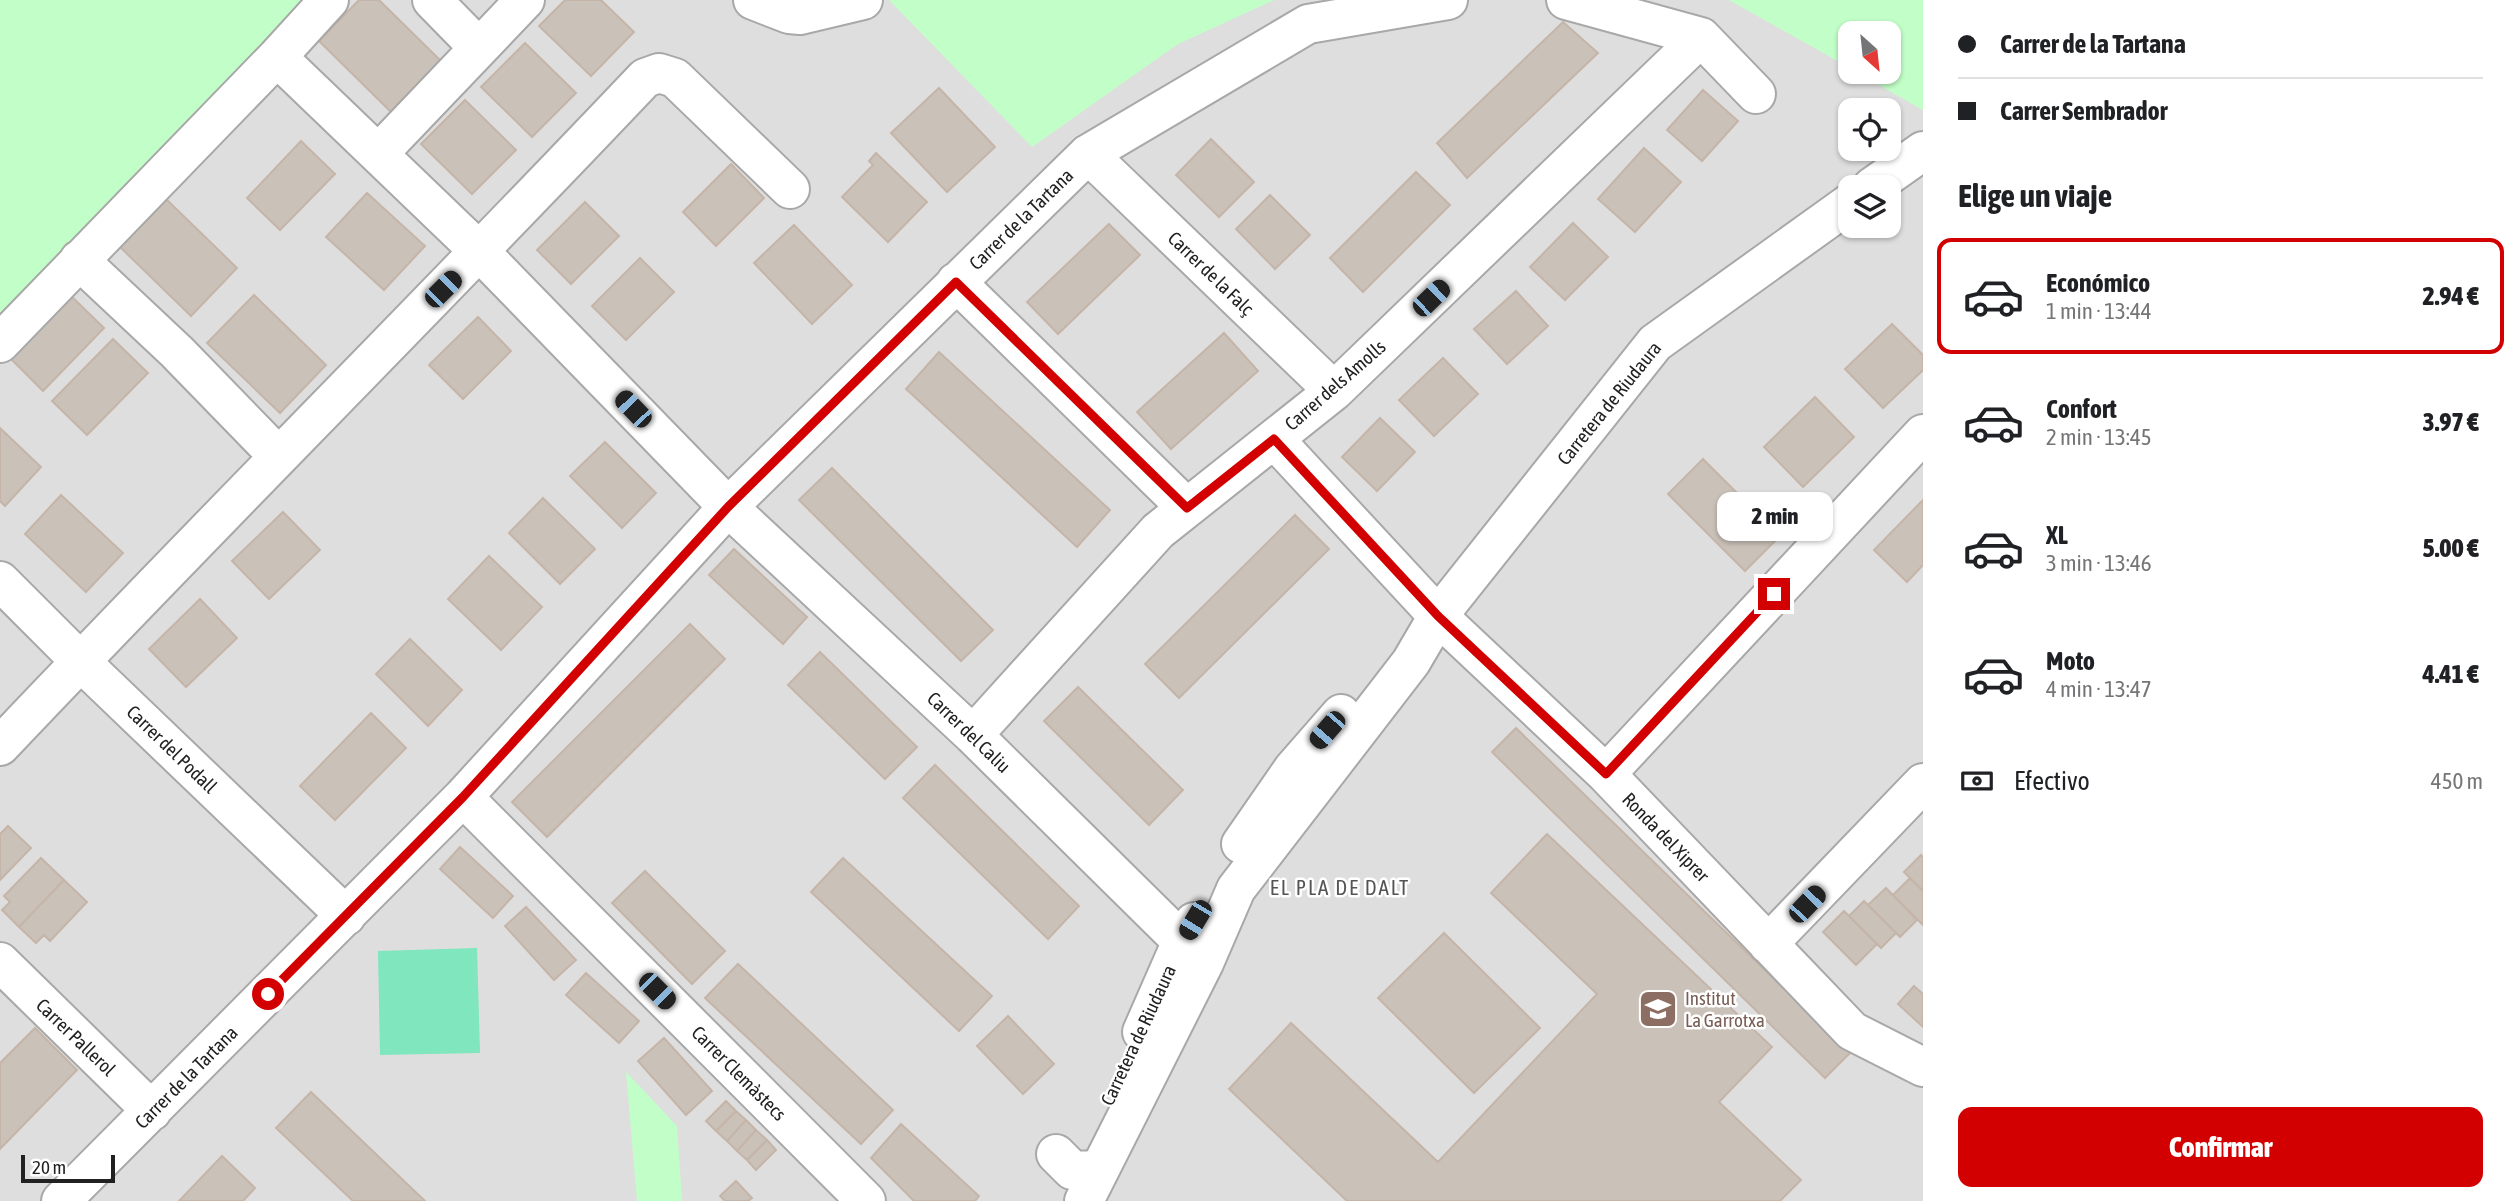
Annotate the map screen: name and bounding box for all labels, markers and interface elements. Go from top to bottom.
north arrow [1838,21,1900,84]
map controls [1838,21,1901,238]
text: Carrer de la Tartana [2000,29,2186,59]
text: Carrer Sembrador [2000,96,2167,126]
button: locate [1838,98,1901,161]
street label: Carrer de la Tartana [965,164,1077,274]
button: layers [1838,175,1901,238]
text: Elige un viaje [1958,177,2112,214]
street label: Carrer de la Falç [1164,227,1259,320]
icon: car [1962,265,2025,328]
car [421,267,466,311]
text: Económico [2046,268,2150,298]
car [1409,276,1454,320]
text: 2.94 € [2422,281,2479,311]
text: 1 min · 13:44 [2046,298,2152,324]
street label: Carrer dels Amolls [1280,335,1390,435]
street label: Carretera de Riudaura [1553,337,1665,469]
car [611,387,656,431]
icon: car [1962,391,2025,454]
text: Confort [2046,394,2117,424]
text: 3.97 € [2422,407,2479,437]
text: 2 min · 13:45 [2046,424,2152,450]
callout: 2 min [1716,492,1832,542]
text: 2 min [1752,503,1798,529]
icon: car [1962,517,2025,580]
text: XL [2046,520,2068,550]
text: 5.00 € [2422,533,2479,563]
text: 3 min · 13:46 [2046,550,2152,576]
route end [1758,578,1790,610]
icon: car [1962,643,2025,706]
text: Moto [2046,646,2095,676]
text: 4.41 € [2422,659,2479,689]
text: 4 min · 13:47 [2046,676,2152,702]
street label: Carrer del Caliu [923,687,1015,777]
street label: Carrer del Podall [122,701,222,797]
car [1306,707,1349,753]
icon: cash [1958,762,1996,800]
text: Efectivo [2014,766,2090,796]
text: 450 m [2431,768,2483,794]
street label: Ronda del Xiprer [1618,788,1714,886]
district label: EL PLA DE DALT [1270,875,1410,899]
car [1785,882,1830,926]
car [1176,897,1215,943]
street label: Carretera de Riudaura [1096,961,1180,1109]
car [635,969,680,1013]
route start [252,978,284,1010]
place label: Institut La Garrotxa [1685,987,1765,1031]
school or university icon: Institut La Garrotxa [1637,988,1679,1030]
street label: Carrer Pallerol [32,994,120,1080]
street label: Carrer de la Tartana [130,1021,242,1133]
street label: Carrer Clemàstecs [687,1021,791,1125]
button: Confirmar [1958,1107,2483,1187]
scale bar [21,1152,116,1184]
text: 20 m [32,1156,66,1178]

